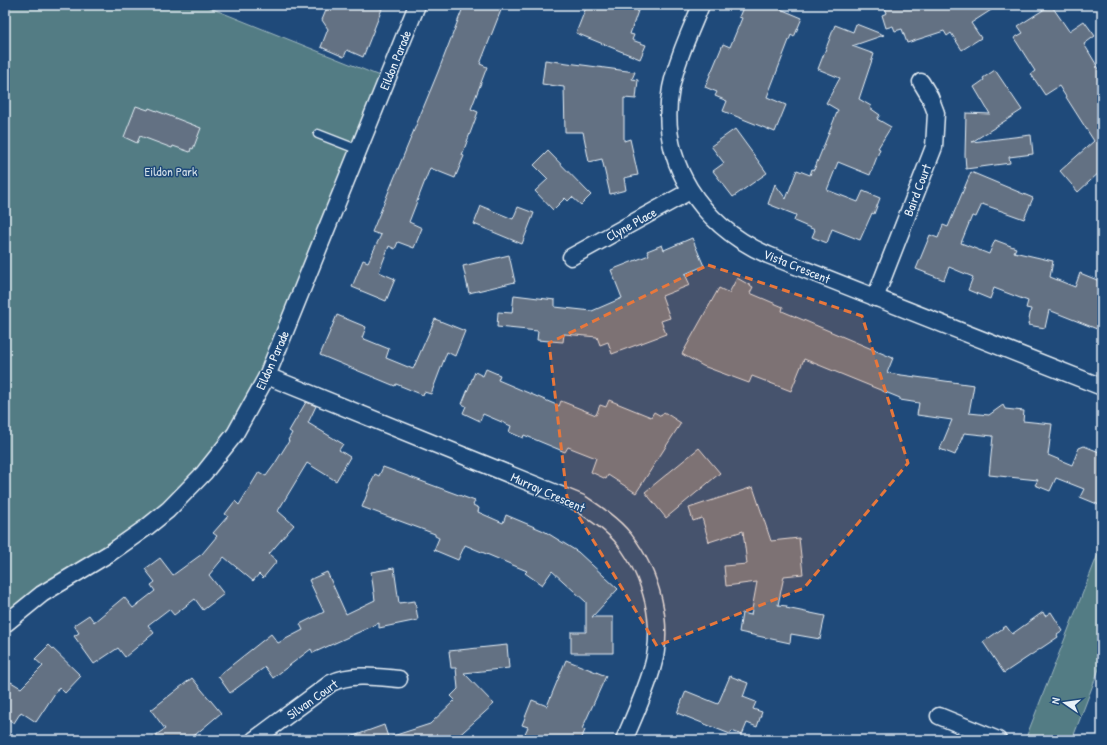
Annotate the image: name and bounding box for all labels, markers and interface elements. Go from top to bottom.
street label: Eildon Parade [375,27,415,93]
street label: Baird Court [899,161,935,219]
park label: Eildon Park [144,162,198,180]
street label: Clyne Place [603,203,659,245]
street label: Vista Crescent [761,244,834,288]
street label: Eildon Parade [251,328,293,392]
street label: Murray Crescent [508,468,588,517]
street label: Silvan Court [283,675,342,723]
north arrow [1045,683,1085,723]
text: N [1048,696,1063,705]

